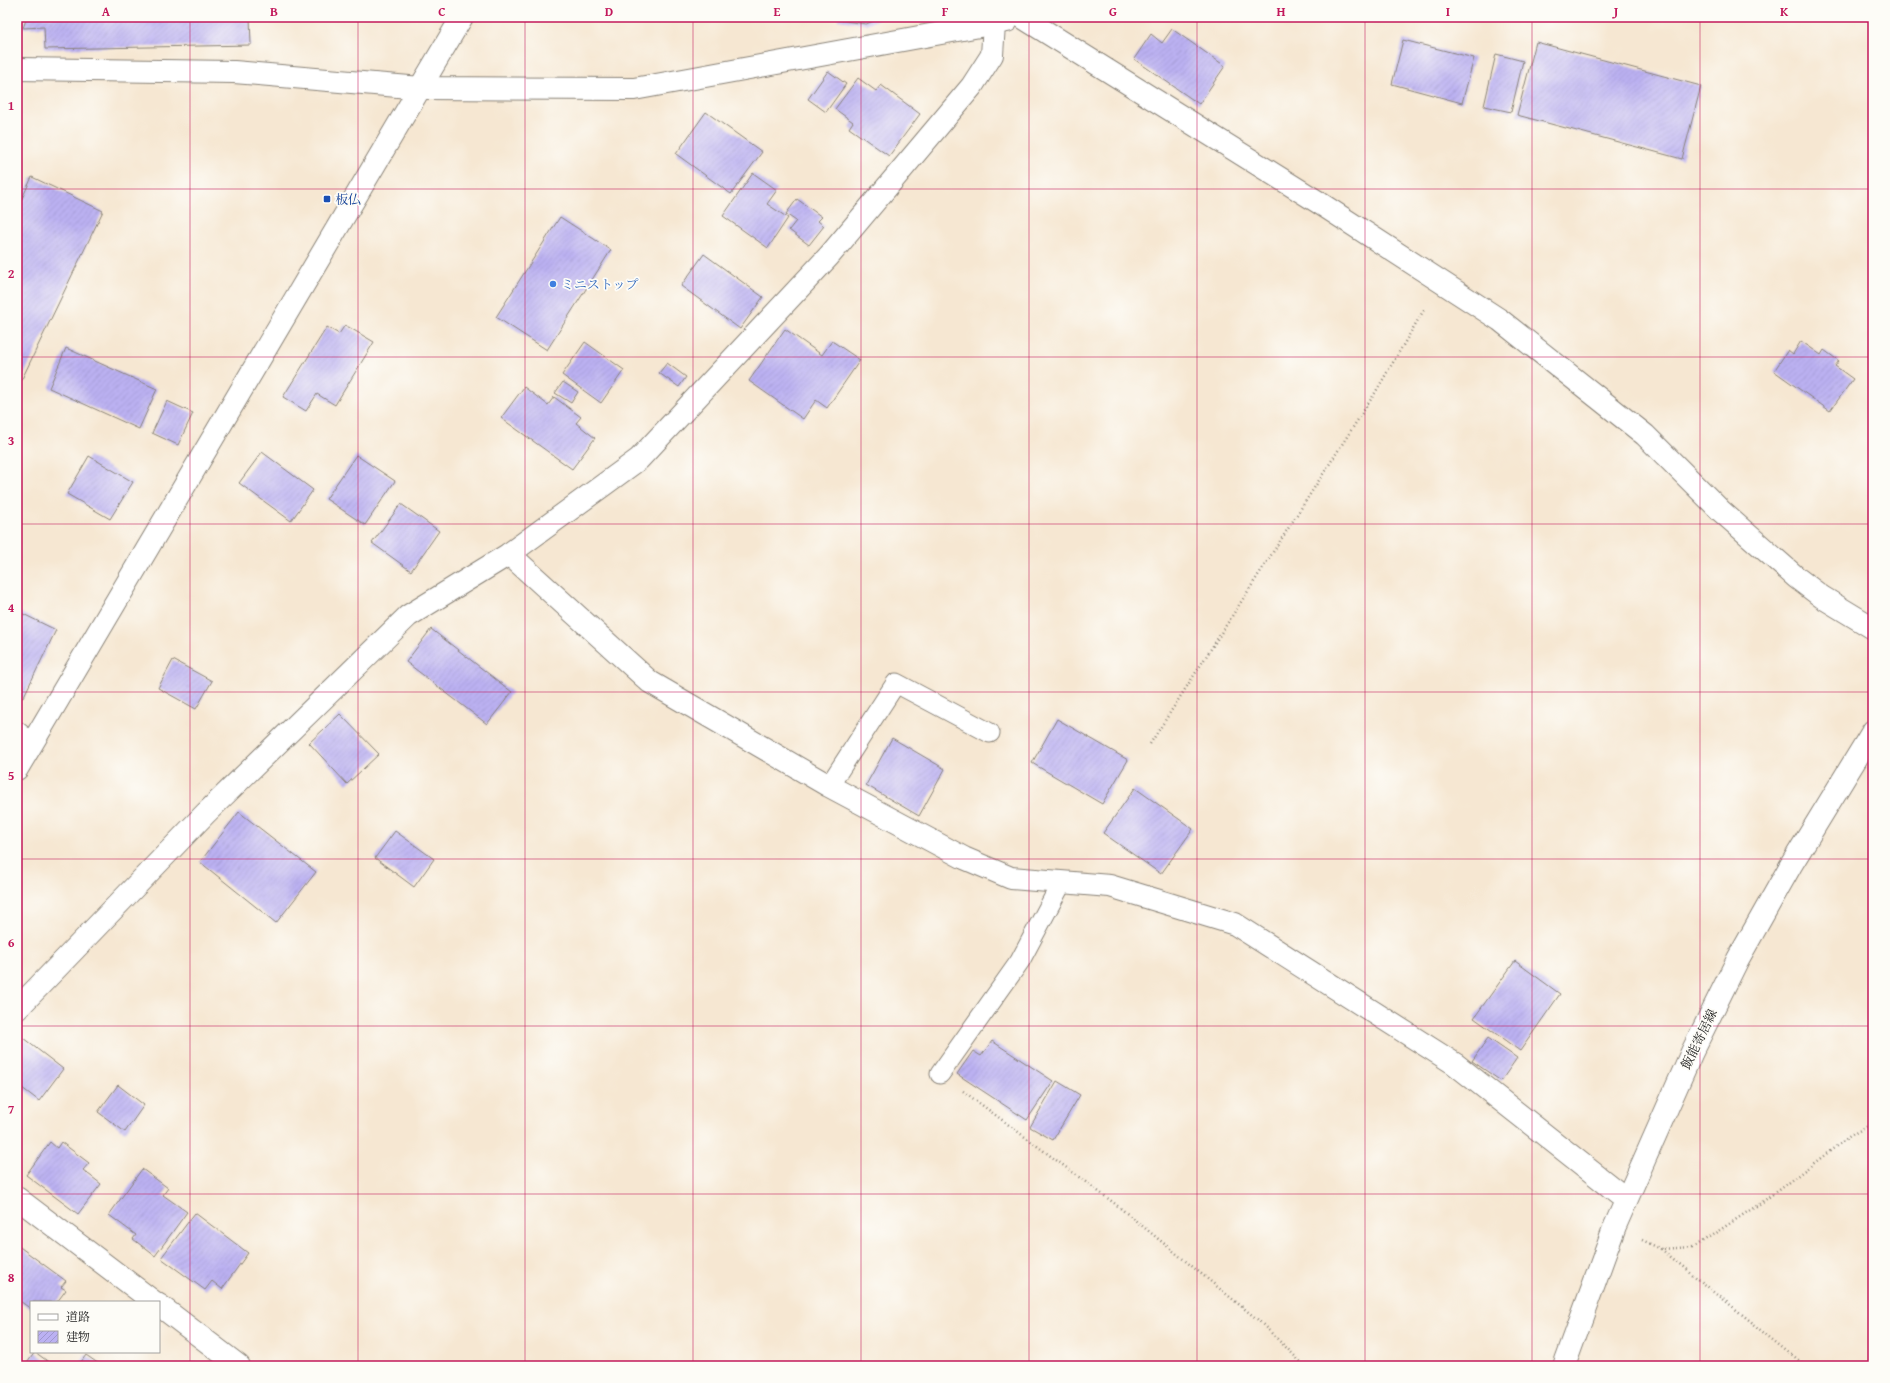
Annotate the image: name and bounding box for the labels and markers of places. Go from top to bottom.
place label: 板仏 [335,190,361,209]
marker: 板仏 [322,194,332,204]
place label: ミニストップ [561,275,639,294]
marker: ミニストップ [548,279,558,289]

